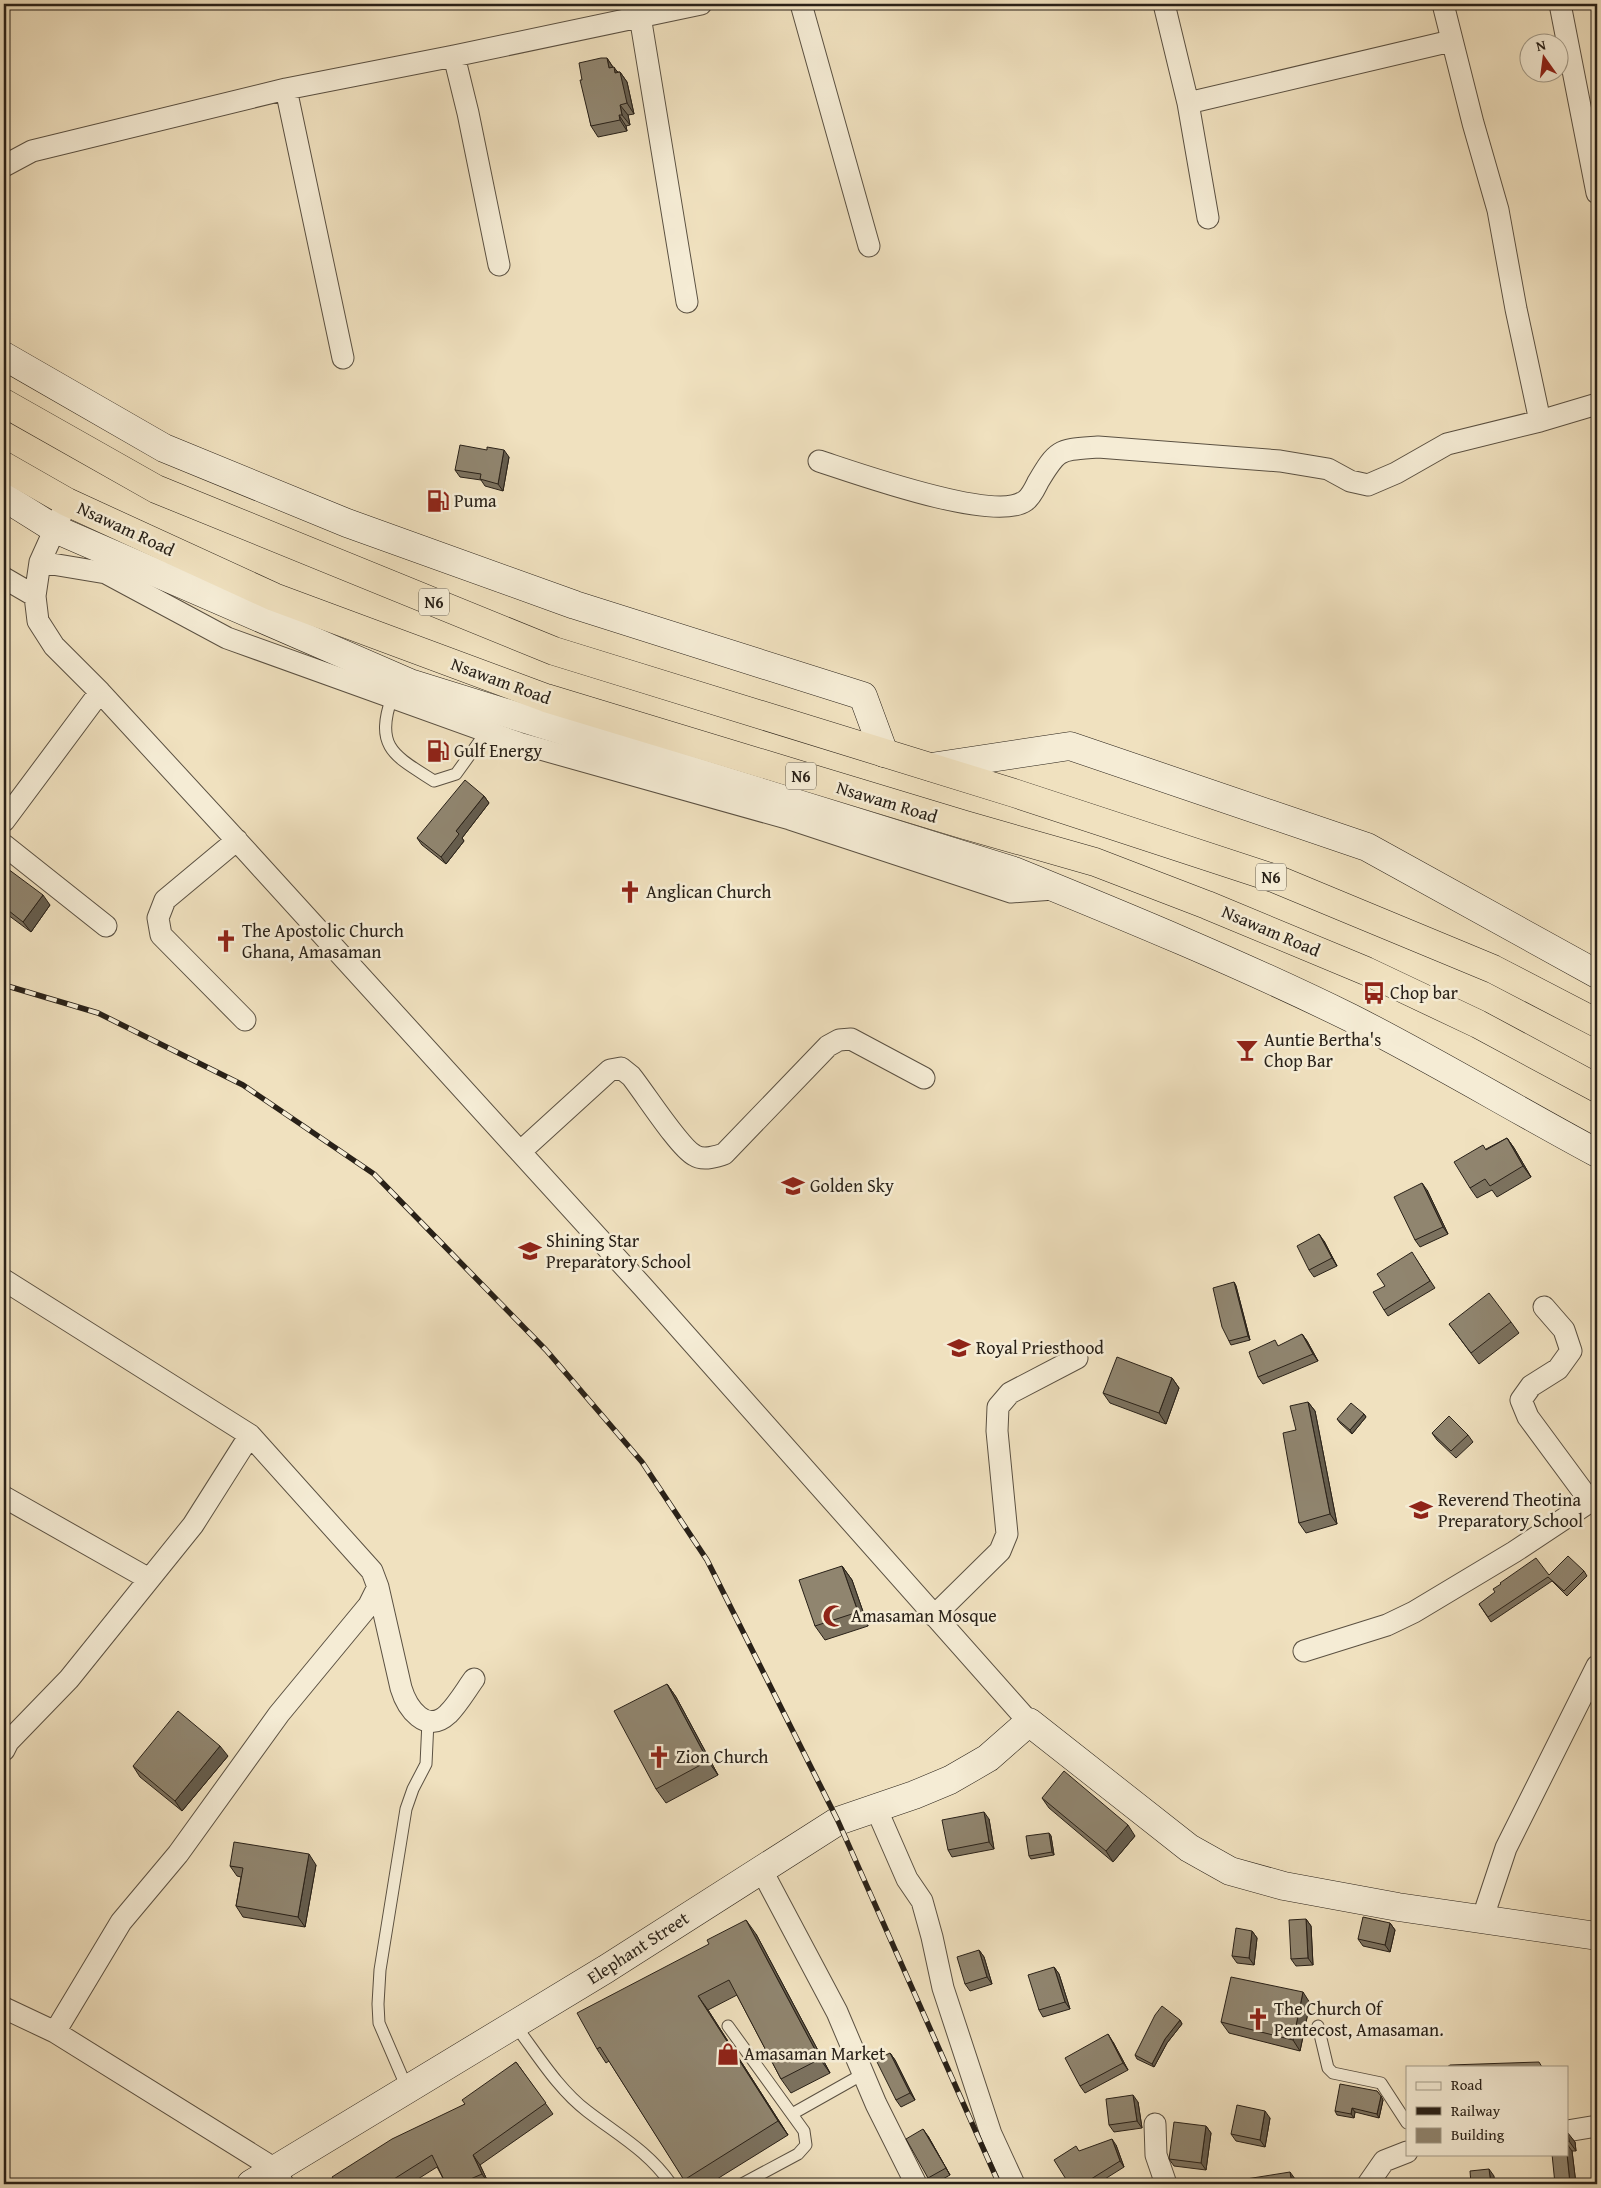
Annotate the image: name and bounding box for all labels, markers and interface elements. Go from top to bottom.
north arrow [1518,32,1568,82]
text: N [1534,34,1548,56]
place label: Puma [454,487,497,514]
fuel station icon: Puma [425,488,451,514]
street label: Nsawam Road [73,494,180,563]
road number: N6 [419,588,449,616]
street label: Nsawam Road [447,650,555,711]
place label: Gulf Energy [454,737,542,764]
fuel station icon: Gulf Energy [425,738,451,764]
road number: N6 [786,762,816,789]
street label: Nsawam Road [833,773,941,830]
road number: N6 [1256,864,1286,890]
place label: Anglican Church [646,878,771,905]
church icon: Anglican Church [617,879,643,905]
street label: Nsawam Road [1218,898,1325,964]
place label: The Apostolic Church Ghana, Amasaman [242,917,404,965]
church icon: The Apostolic Church Ghana, Amasaman [213,928,239,954]
place label: Chop bar [1390,979,1459,1006]
bus stop icon: Chop bar [1361,980,1387,1006]
place label: Auntie Bertha's Chop Bar [1264,1026,1381,1074]
bar icon: Auntie Bertha's Chop Bar [1234,1037,1260,1063]
place label: Golden Sky [810,1172,894,1199]
school or university icon: Golden Sky [780,1173,806,1199]
place label: Shining Star Preparatory School [546,1227,691,1275]
school or university icon: Shining Star Preparatory School [517,1238,543,1264]
place label: Royal Priesthood [976,1334,1104,1361]
school or university icon: Royal Priesthood [946,1335,972,1361]
place label: Reverend Theotina Preparatory School [1438,1486,1583,1534]
school or university icon: Reverend Theotina Preparatory School [1408,1497,1434,1523]
place label: Amasaman Mosque [851,1602,997,1629]
mosque icon: Amasaman Mosque [821,1603,847,1629]
place label: Zion Church [676,1743,768,1770]
church icon: Zion Church [646,1744,672,1770]
street label: Elephant Street [581,1904,695,1991]
place label: The Church Of Pentecost, Amasaman. [1274,1995,1444,2043]
church icon: The Church Of Pentecost, Amasaman. [1245,2006,1271,2032]
place label: Amasaman Market [744,2040,886,2067]
shop icon: Amasaman Market [715,2041,741,2067]
legend [1406,2066,1568,2156]
text: Road [1451,2074,1482,2095]
text: Railway [1451,2100,1501,2121]
text: Building [1451,2124,1505,2145]

